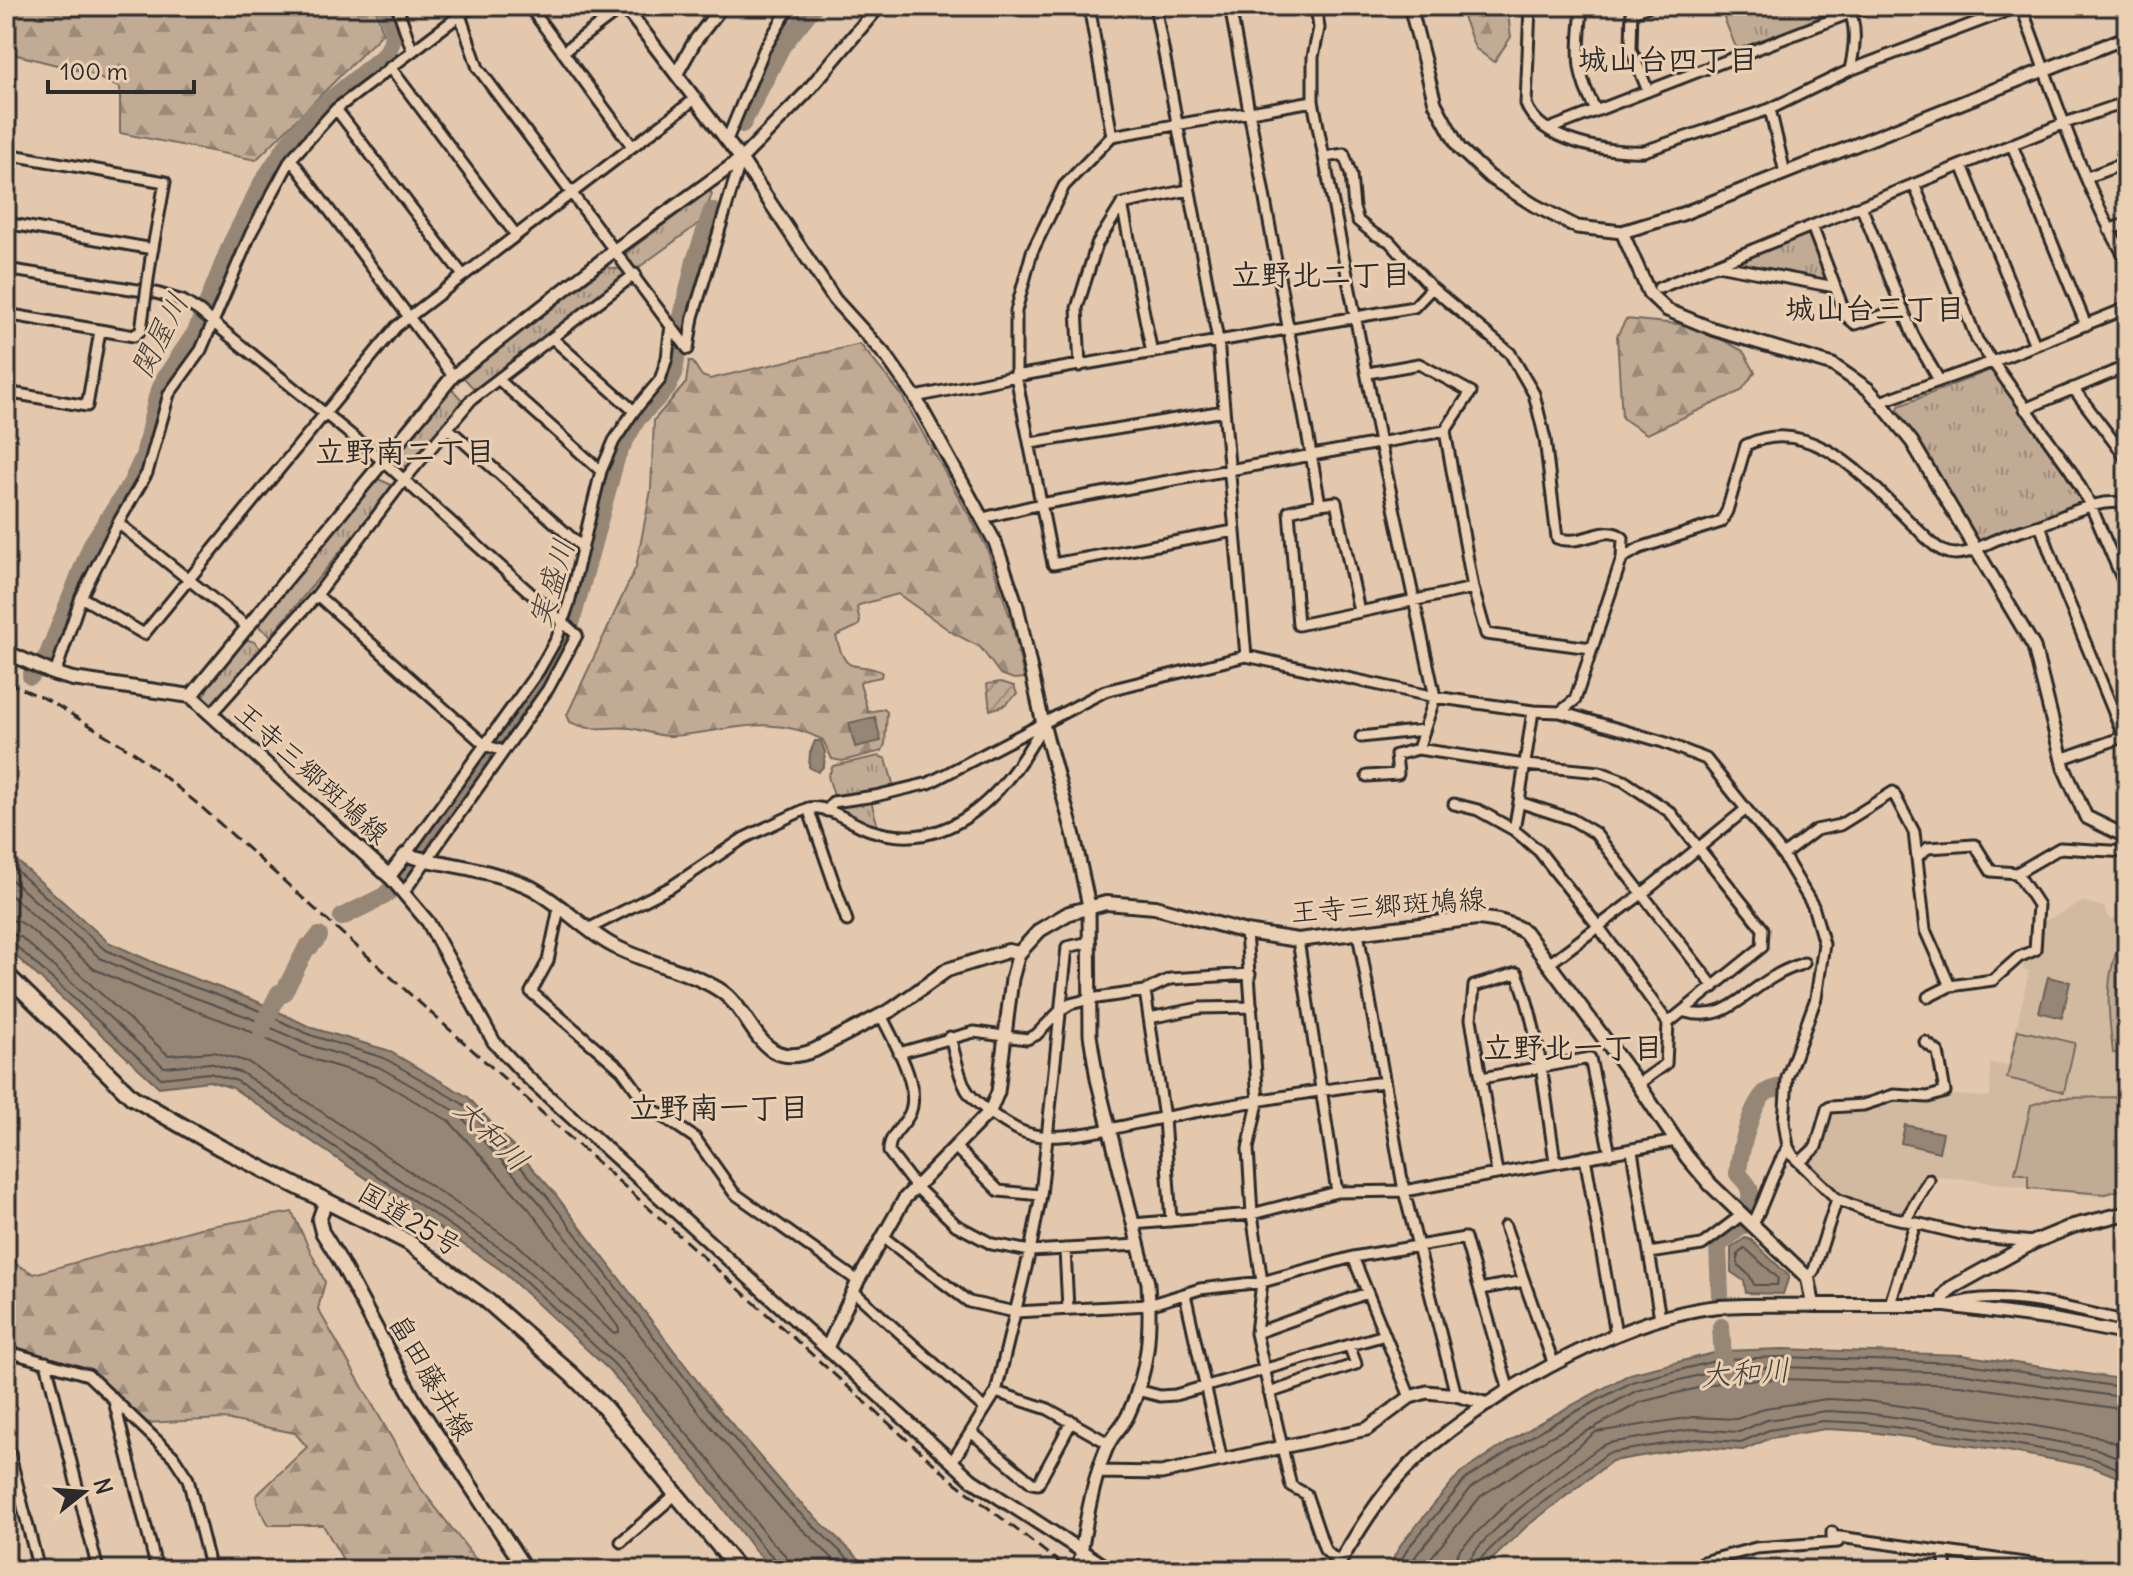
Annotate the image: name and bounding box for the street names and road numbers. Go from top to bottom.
street label: 王寺三郷斑鳩線 [227,694,397,852]
street label: 王寺三郷斑鳩線 [1289,880,1487,930]
street label: 国道25号 [351,1174,469,1264]
street label: 畠田藤井線 [381,1307,483,1447]

